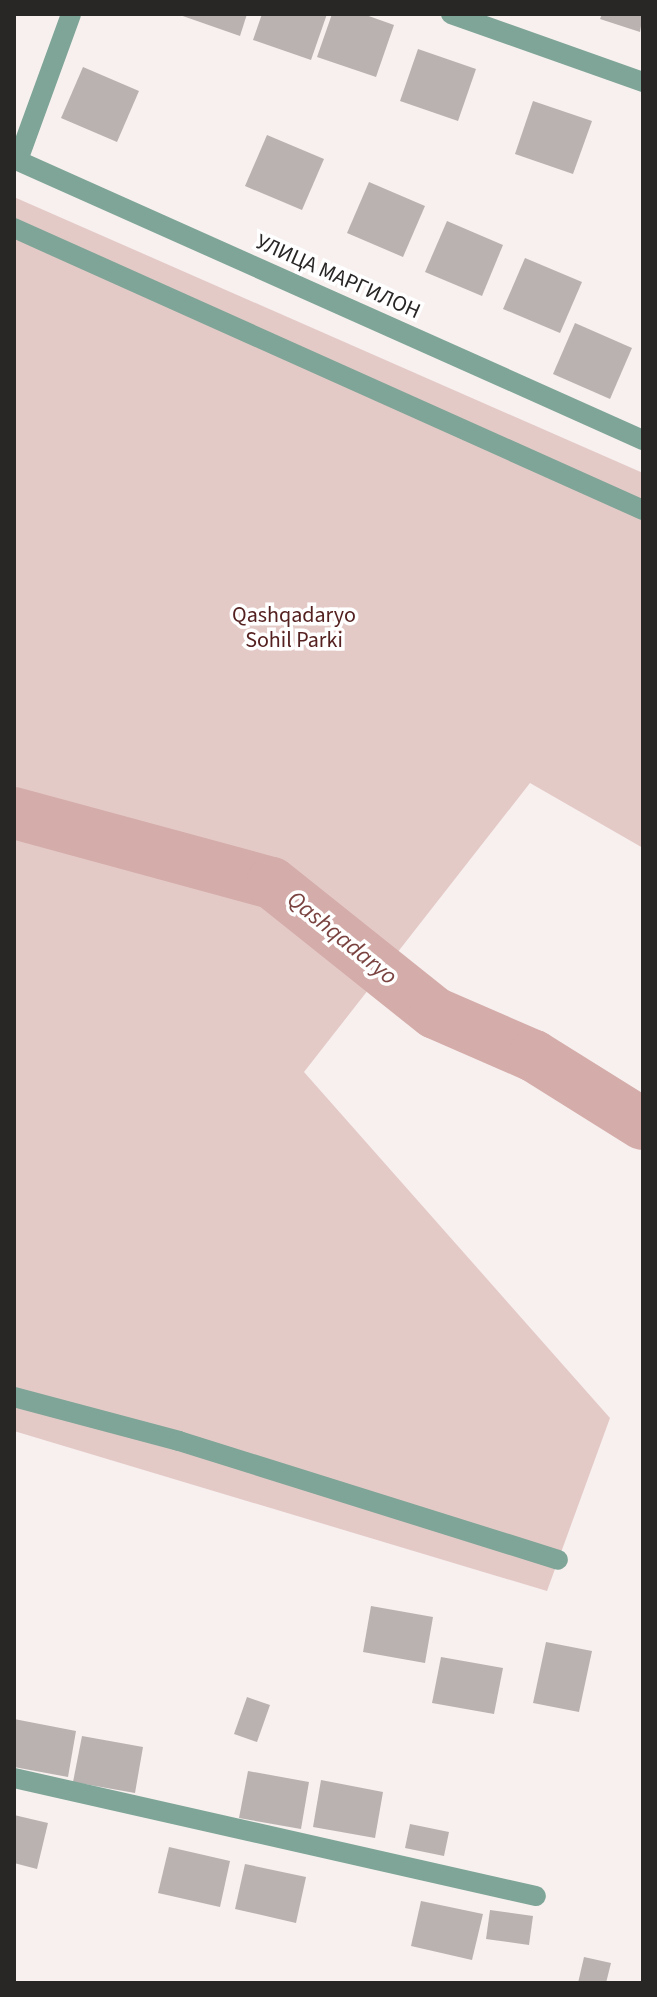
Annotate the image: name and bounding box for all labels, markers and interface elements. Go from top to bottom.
street label: УЛИЦА МАРГИЛОН [252,229,424,325]
park label: Qashqadaryo Sohil Parki [232,602,356,654]
water label: Qashqadaryo [281,885,403,991]

